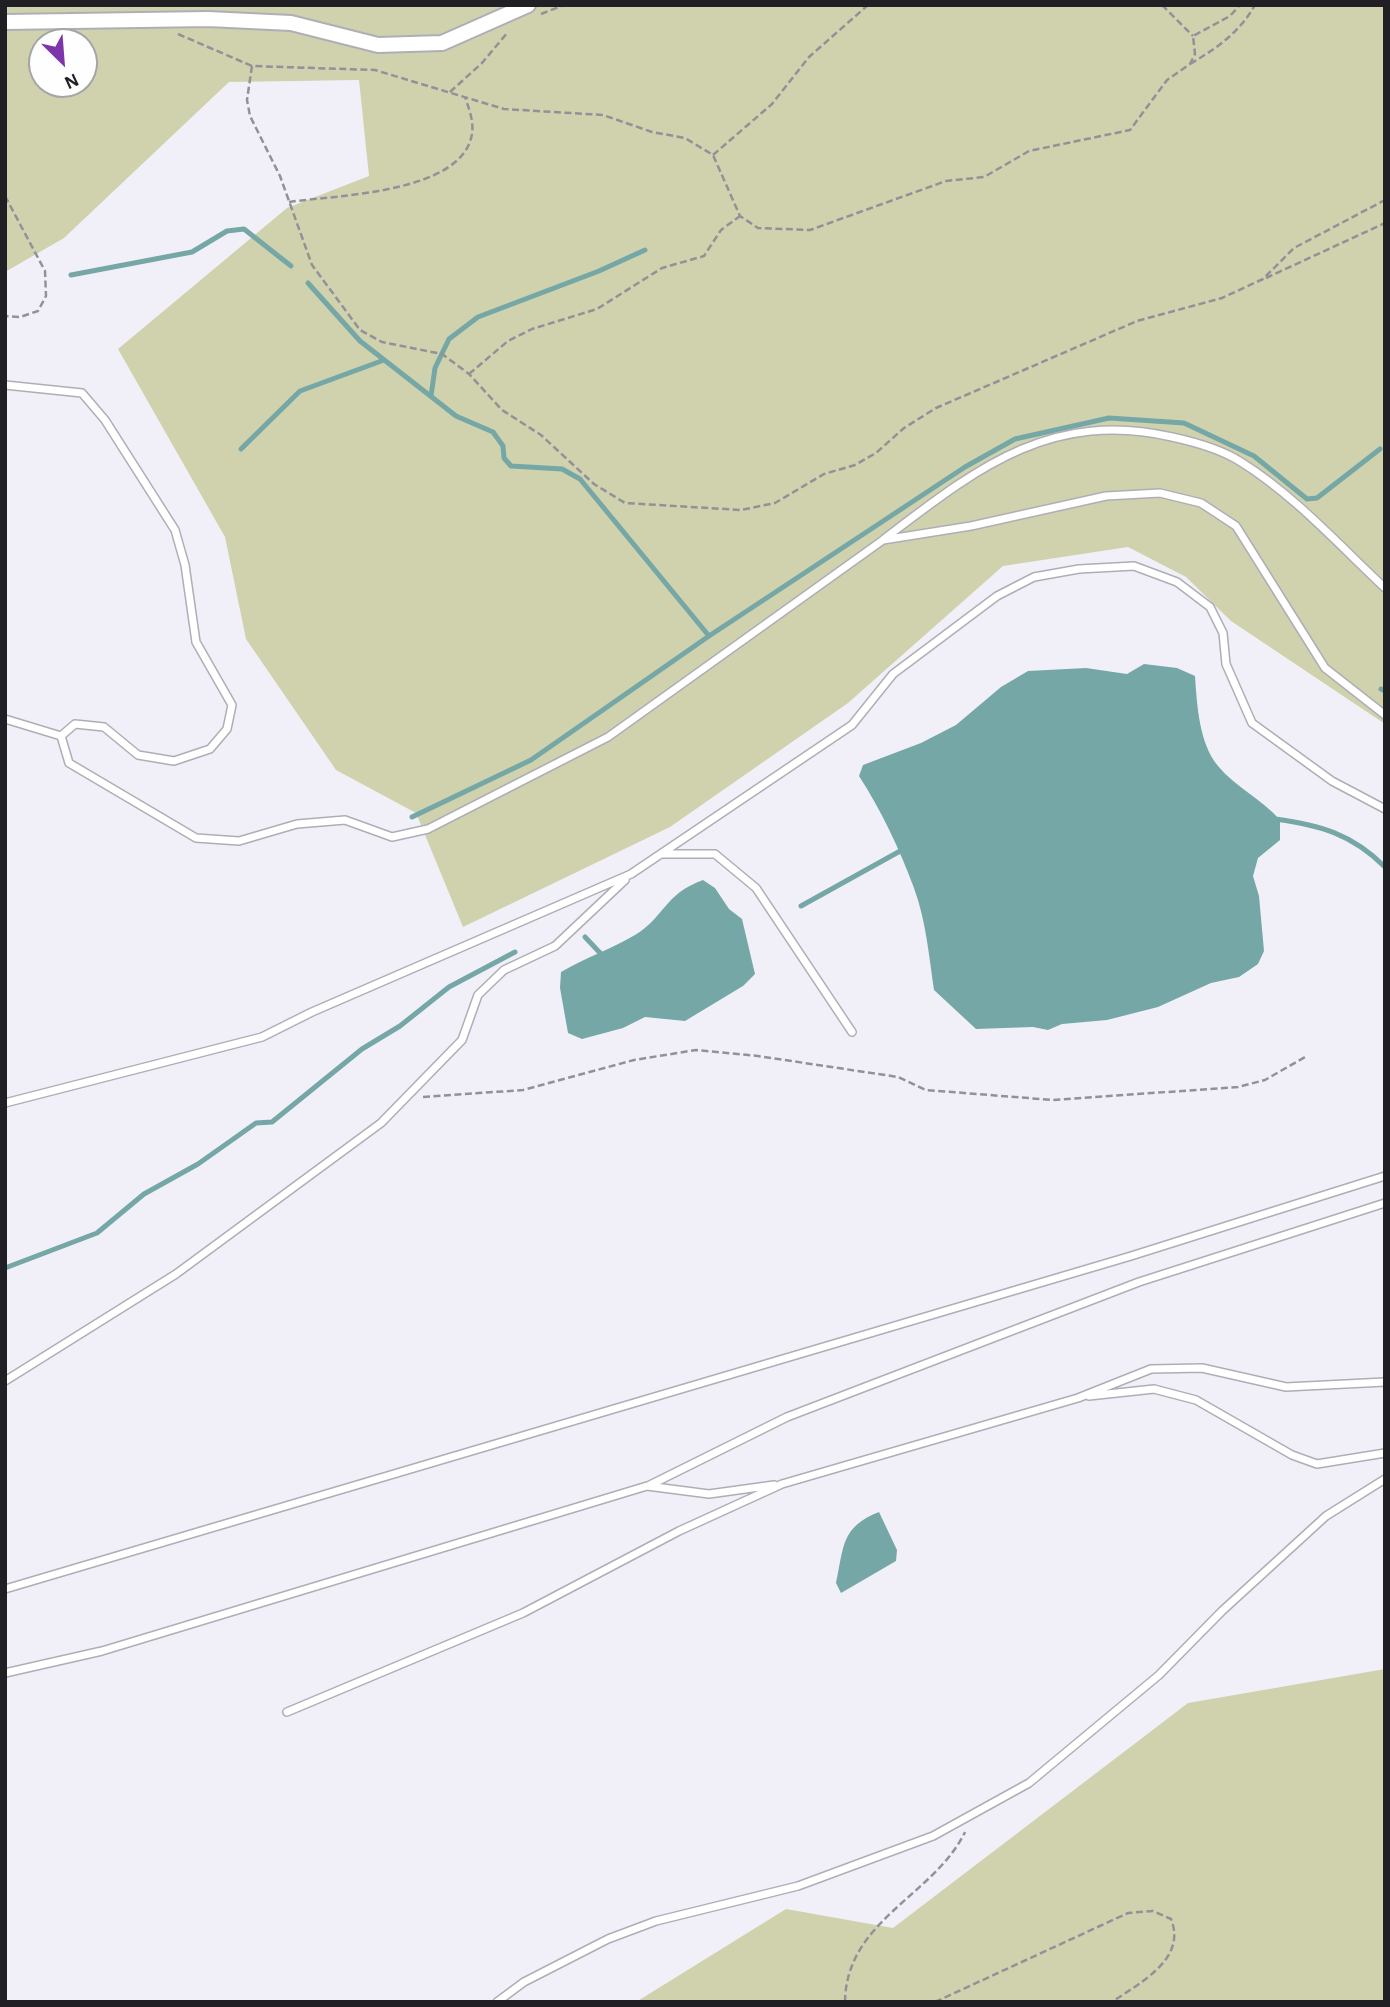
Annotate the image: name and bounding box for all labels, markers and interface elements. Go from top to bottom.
north arrow [28,28,98,98]
text: N [61,69,81,92]

